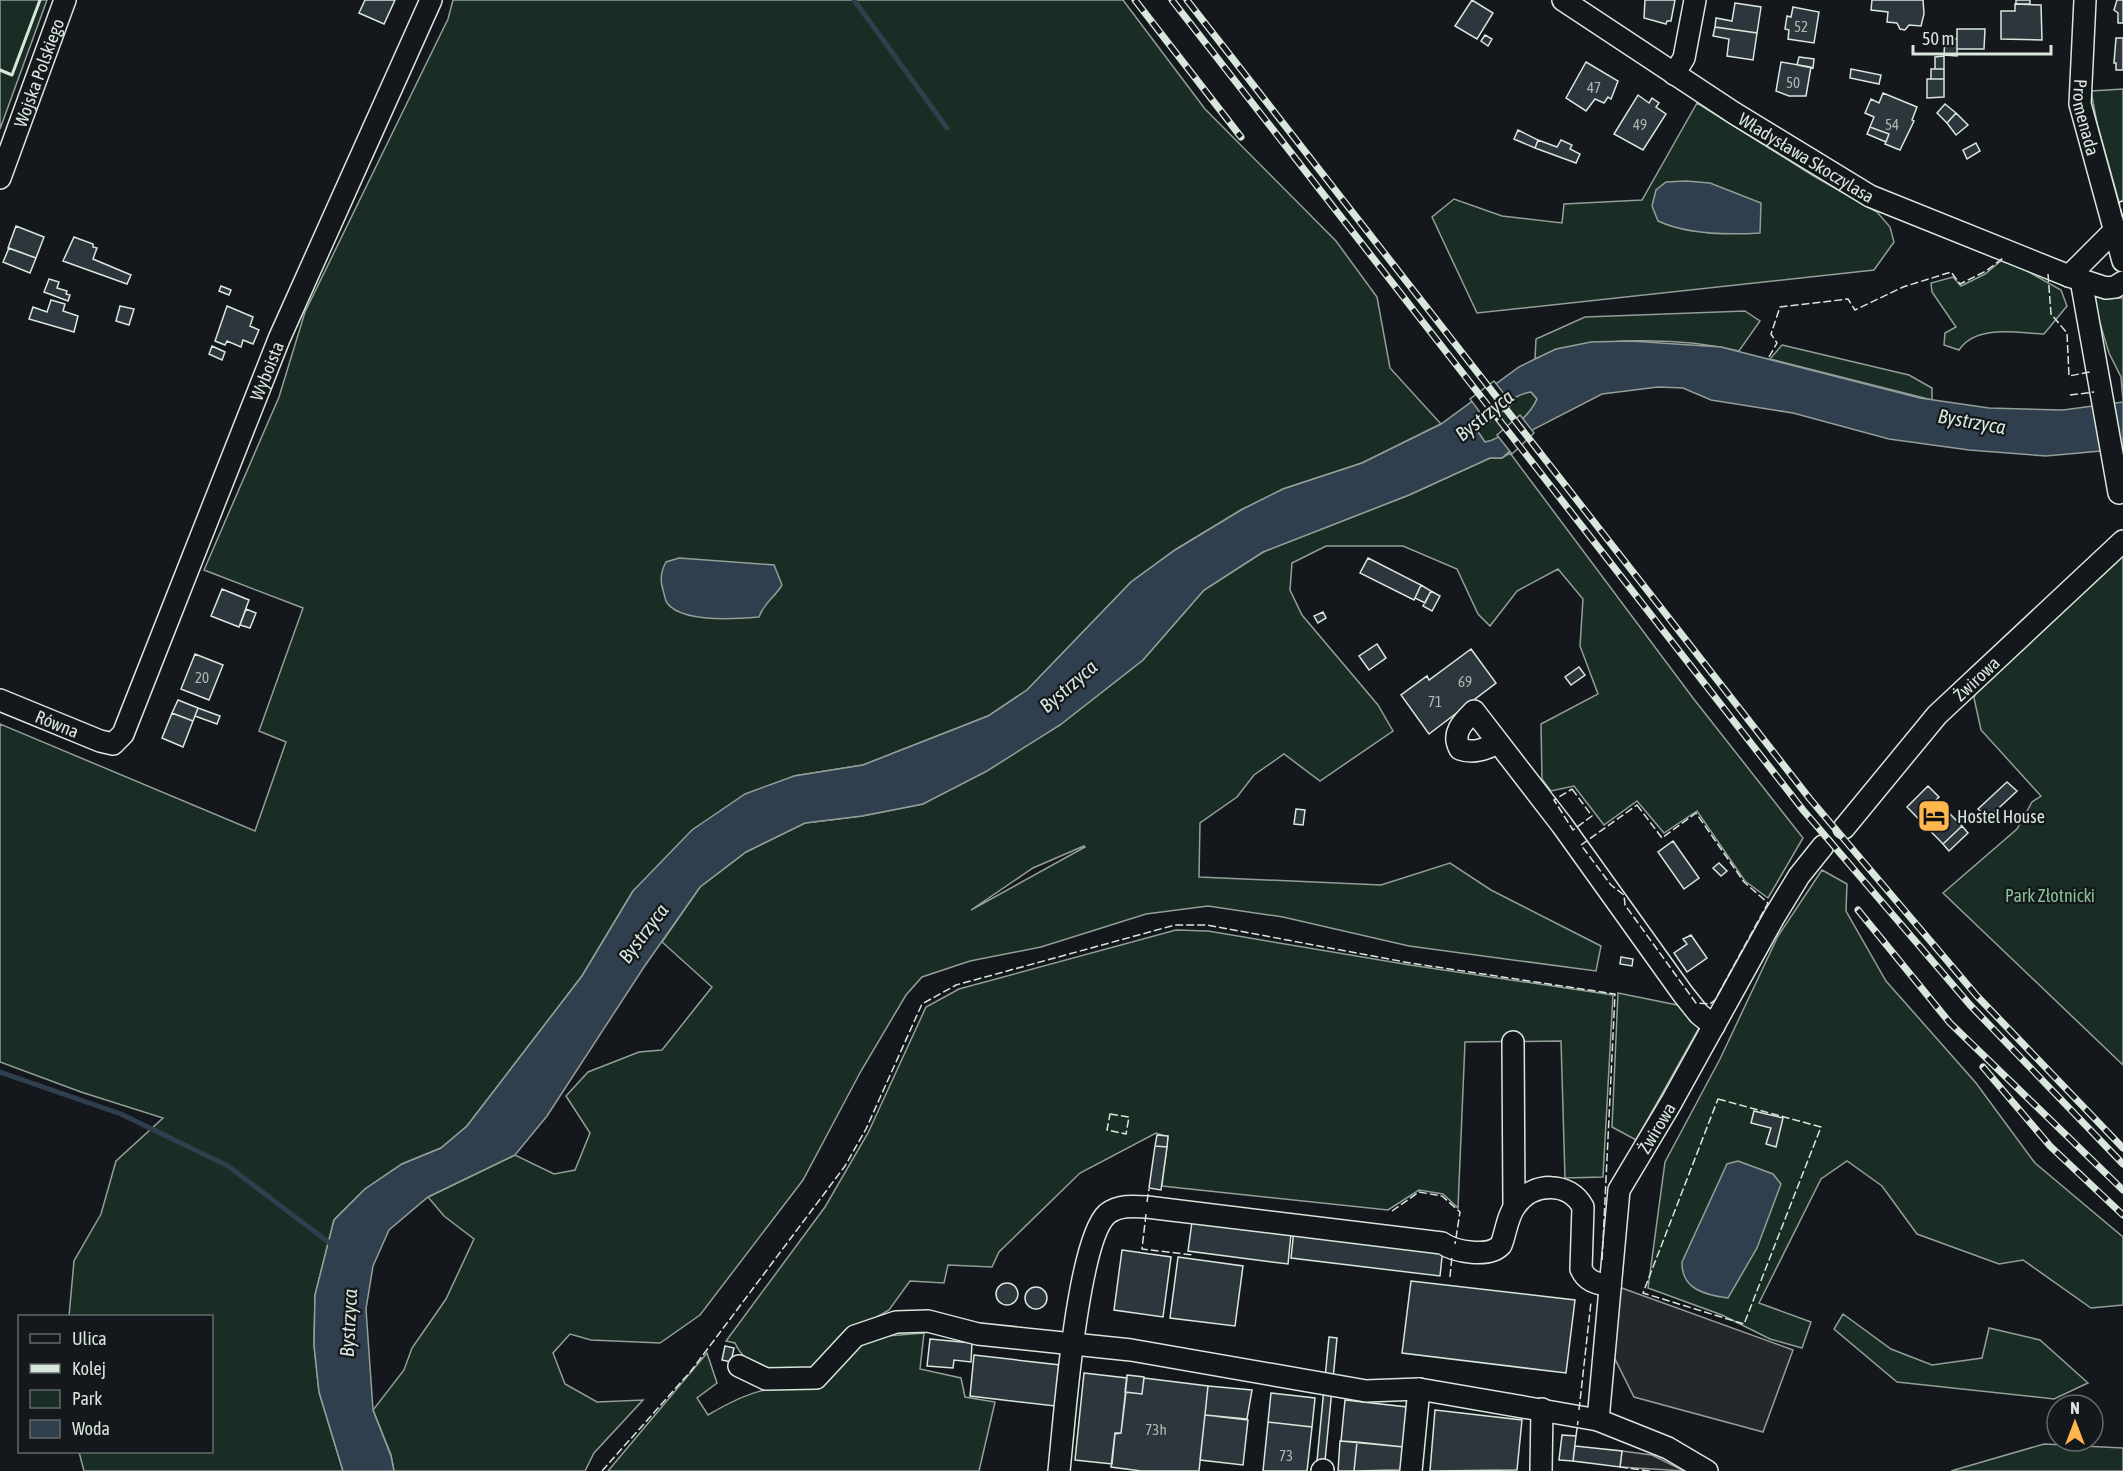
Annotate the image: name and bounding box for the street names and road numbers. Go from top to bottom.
street label: Wojska Polskiego [9,16,68,130]
street label: Promenada [2069,79,2104,158]
street label: Władysława Skoczylasa [1735,108,1878,207]
street label: Wyboista [245,338,287,403]
street label: Żwirowa [1949,652,2004,705]
street label: Równa [32,705,82,742]
street label: Żwirowa [1633,1099,1679,1157]

